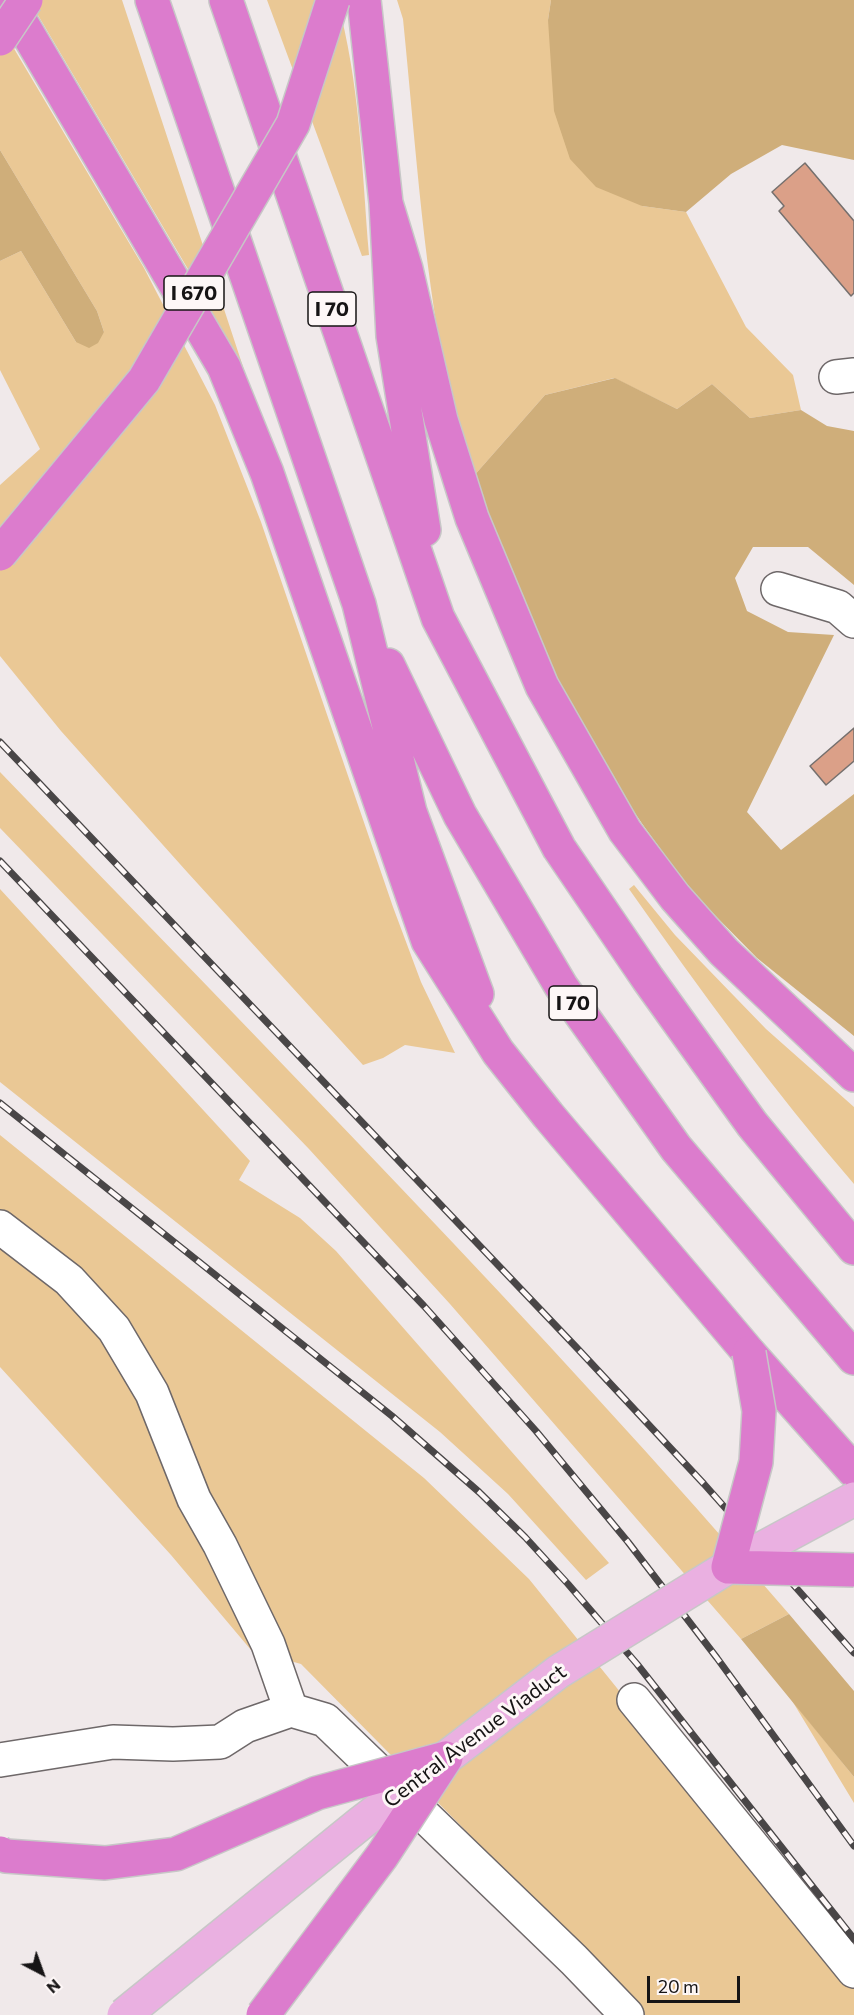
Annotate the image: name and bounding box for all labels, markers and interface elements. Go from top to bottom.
road number: I 670 [164,276,224,310]
road number: I 70 [308,292,356,326]
road number: I 70 [549,986,597,1020]
street label: Central Avenue Viaduct [379,1659,571,1813]
north arrow [12,1943,72,2003]
scale bar [650,1964,743,2002]
text: 20 m [658,1975,699,1997]
text: N [43,1976,65,1998]

